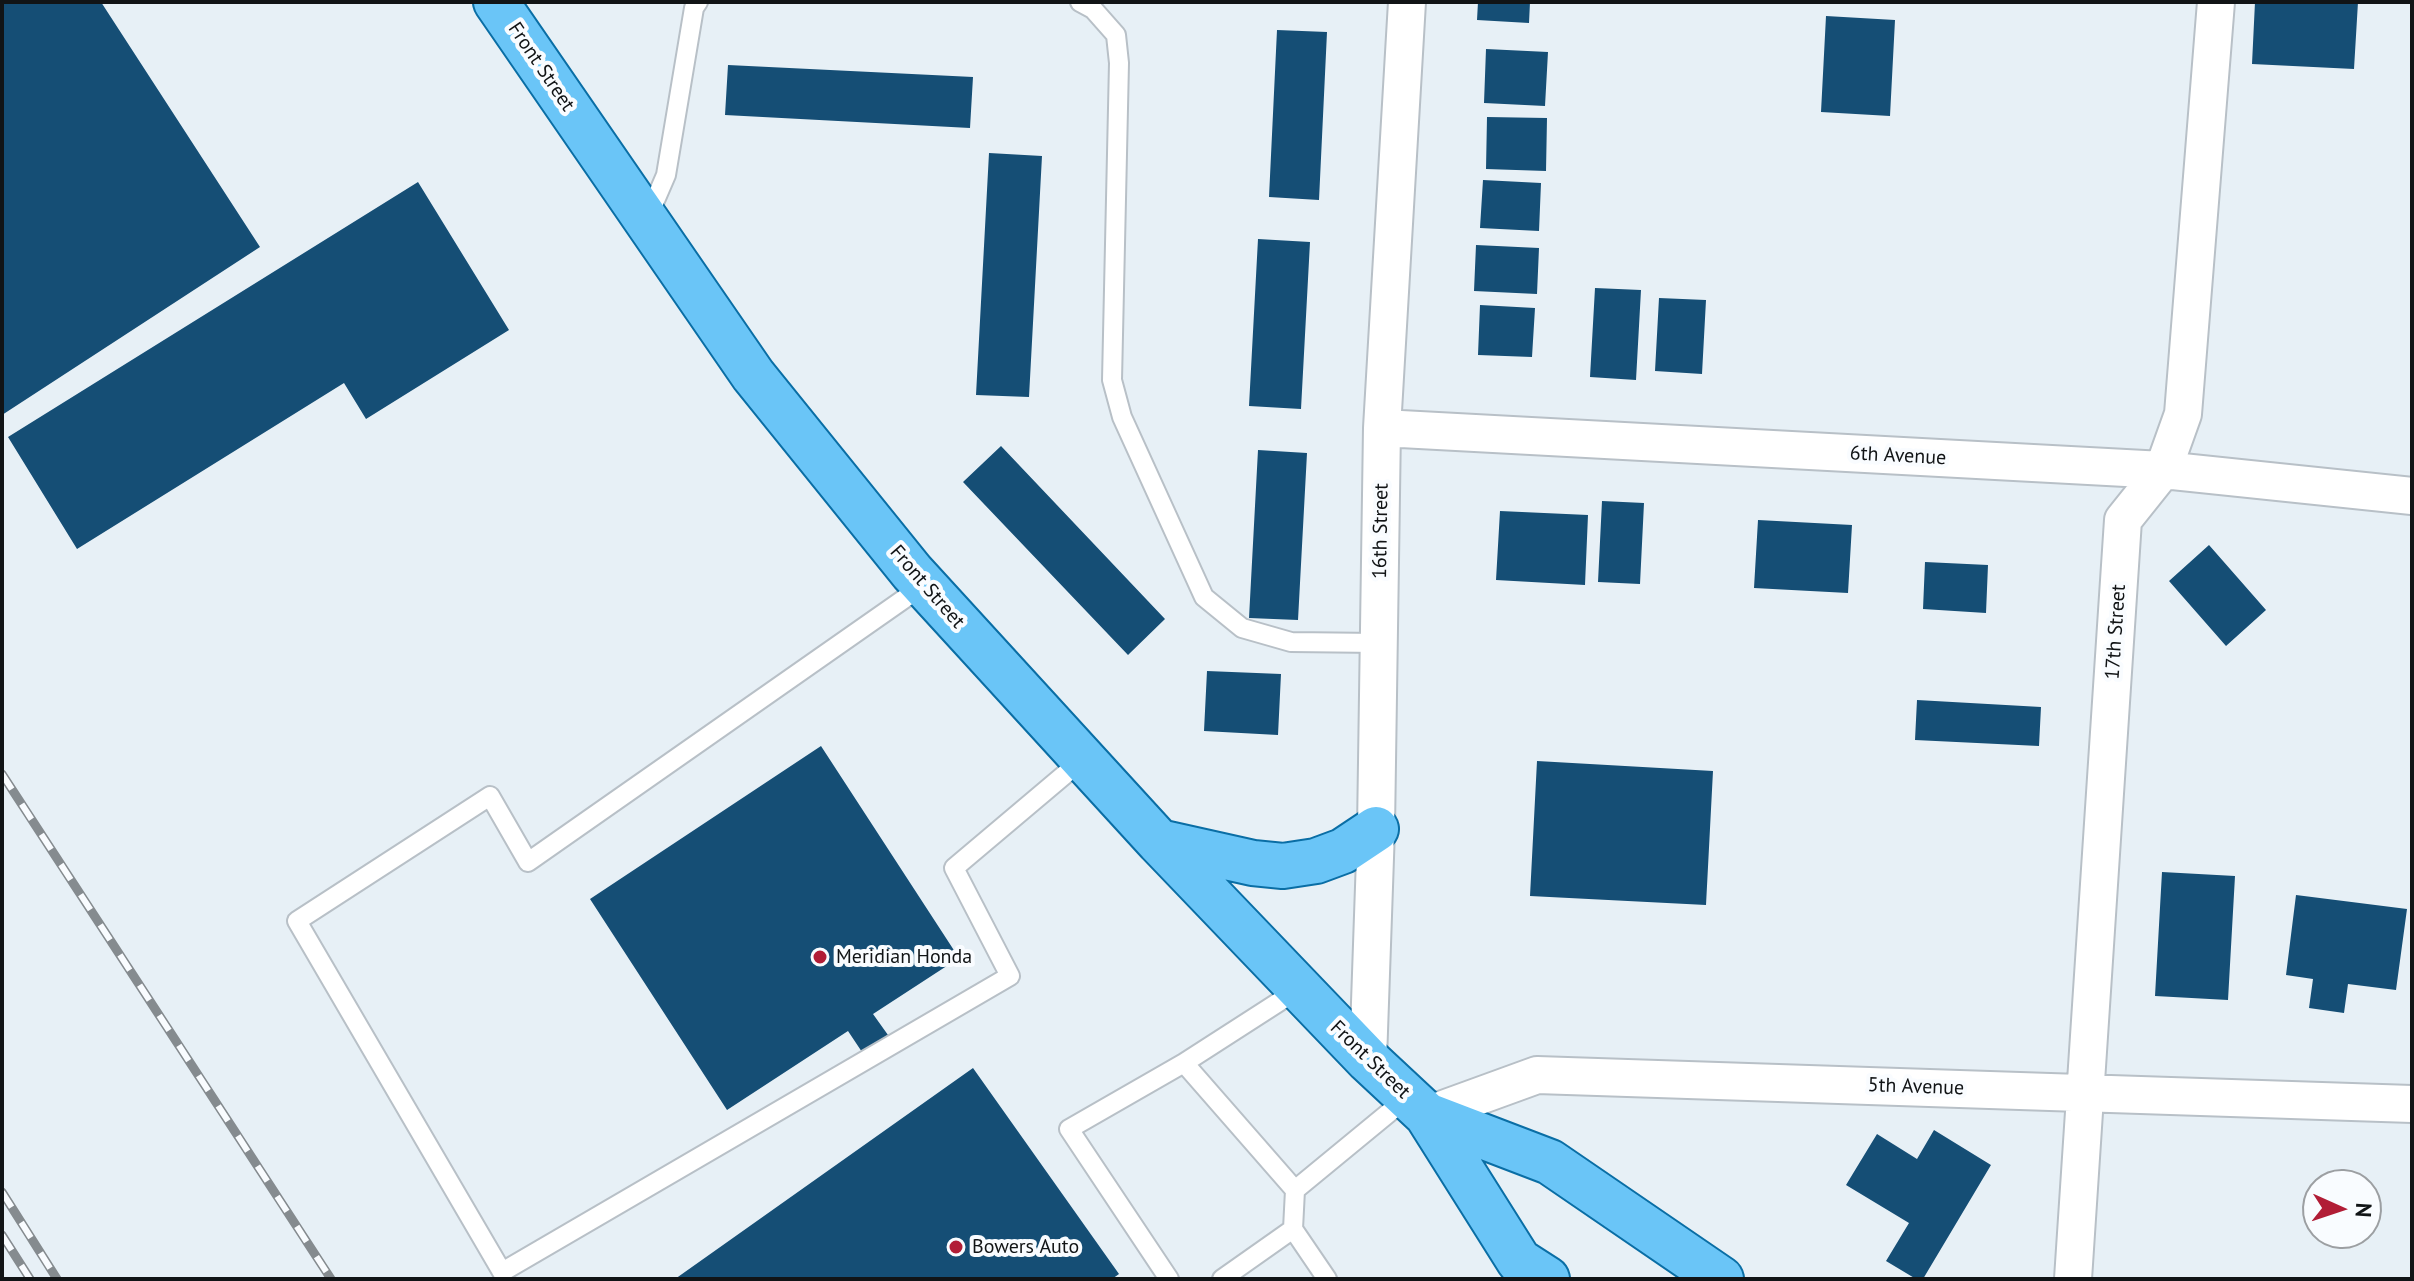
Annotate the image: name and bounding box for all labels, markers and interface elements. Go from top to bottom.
street label: Front Street [503,18,579,116]
street label: 6th Avenue [1849,441,1947,471]
street label: 16th Street [1368,483,1394,579]
street label: Front Street [884,541,970,633]
street label: 17th Street [2101,584,2131,680]
place label: Meridian Honda [836,945,972,969]
marker: Meridian Honda [811,948,829,966]
street label: Front Street [1325,1016,1415,1104]
street label: 5th Avenue [1867,1073,1965,1101]
north arrow [2302,1169,2382,1249]
text: N [2350,1202,2378,1218]
place label: Bowers Auto [972,1235,1079,1259]
marker: Bowers Auto [947,1238,965,1256]

